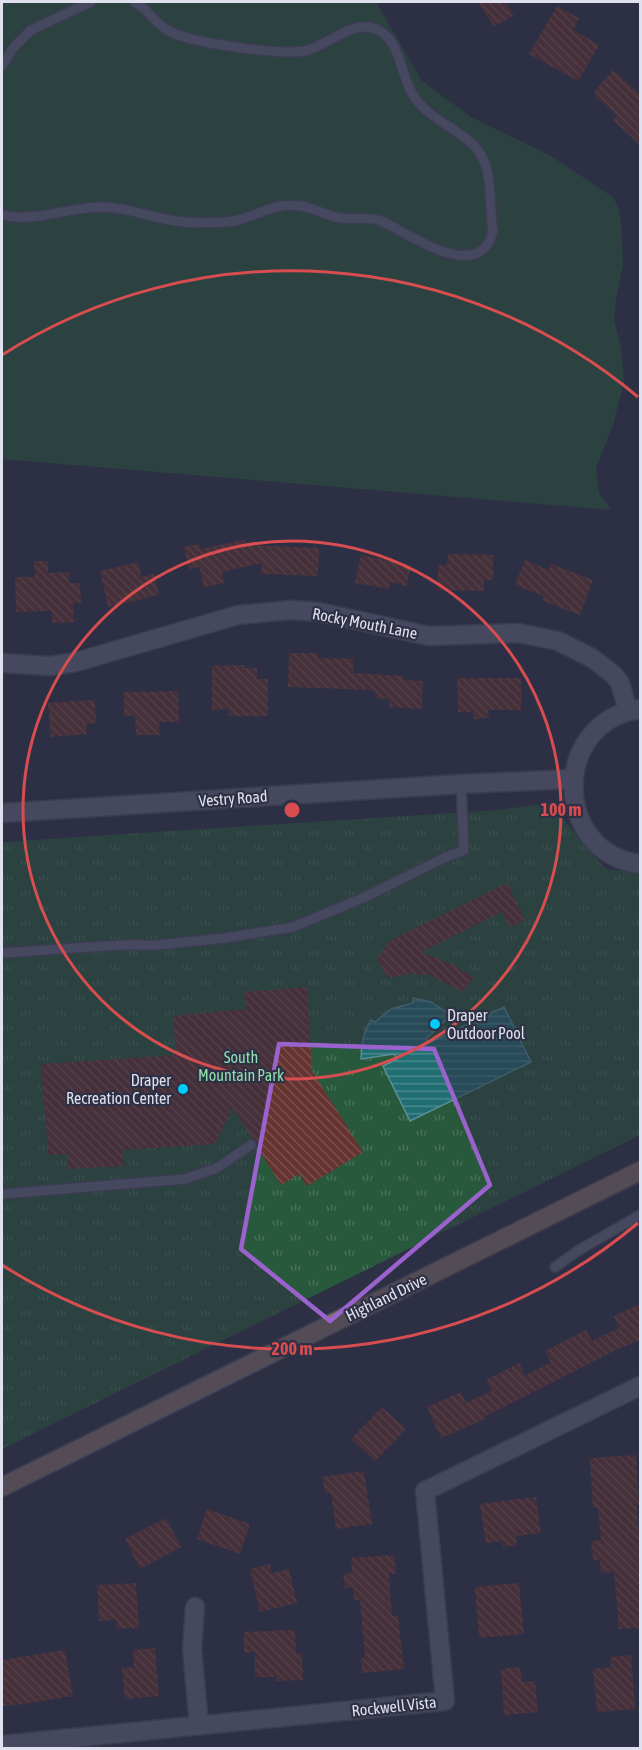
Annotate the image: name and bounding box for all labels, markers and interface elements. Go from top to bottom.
street label: Rocky Mouth Lane [311,604,419,643]
street label: Vestry Road [198,787,268,810]
text: 100 m [541,799,581,820]
centre of rings [282,800,302,820]
place label: Draper Outdoor Pool [447,1006,526,1042]
marker: Draper Outdoor Pool [428,1017,442,1031]
park label: South Mountain Park [198,1048,284,1084]
place label: Draper Recreation Center [66,1071,171,1107]
marker: Draper Recreation Center [176,1082,190,1096]
street label: Highland Drive [343,1270,430,1325]
text: 200 m [272,1338,312,1359]
street label: Rockwell Vista [351,1693,437,1719]

